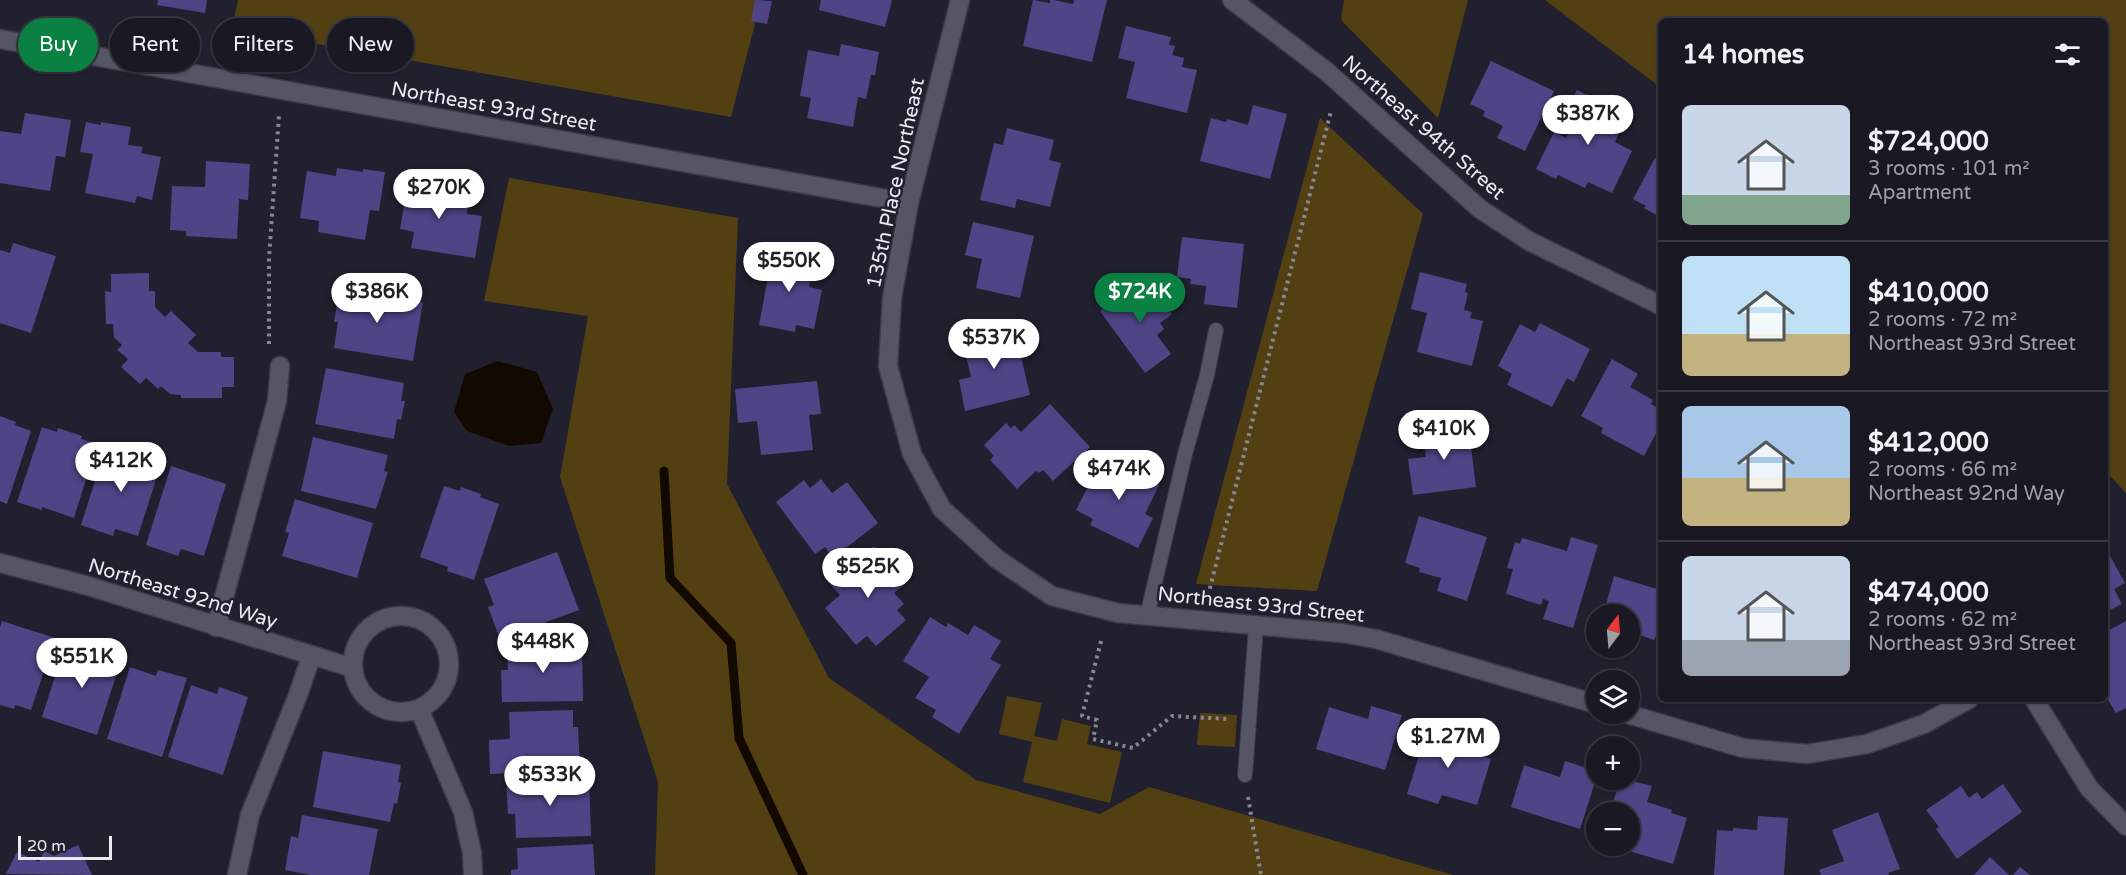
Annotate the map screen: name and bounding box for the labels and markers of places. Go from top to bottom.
pin: $387K [1546,95,1630,146]
pin: $270K [397,169,481,220]
pin: $550K [747,242,831,293]
pin: $386K [335,273,419,324]
pin: $724K [1098,273,1182,324]
pin: $537K [952,319,1036,370]
pin: $410K [1402,410,1486,461]
pin: $412K [79,442,163,493]
pin: $474K [1077,450,1161,501]
pin: $525K [826,548,910,599]
pin: $448K [501,623,585,674]
pin: $551K [40,638,124,689]
pin: $1.27M [1399,718,1497,769]
pin: $533K [508,756,592,807]

